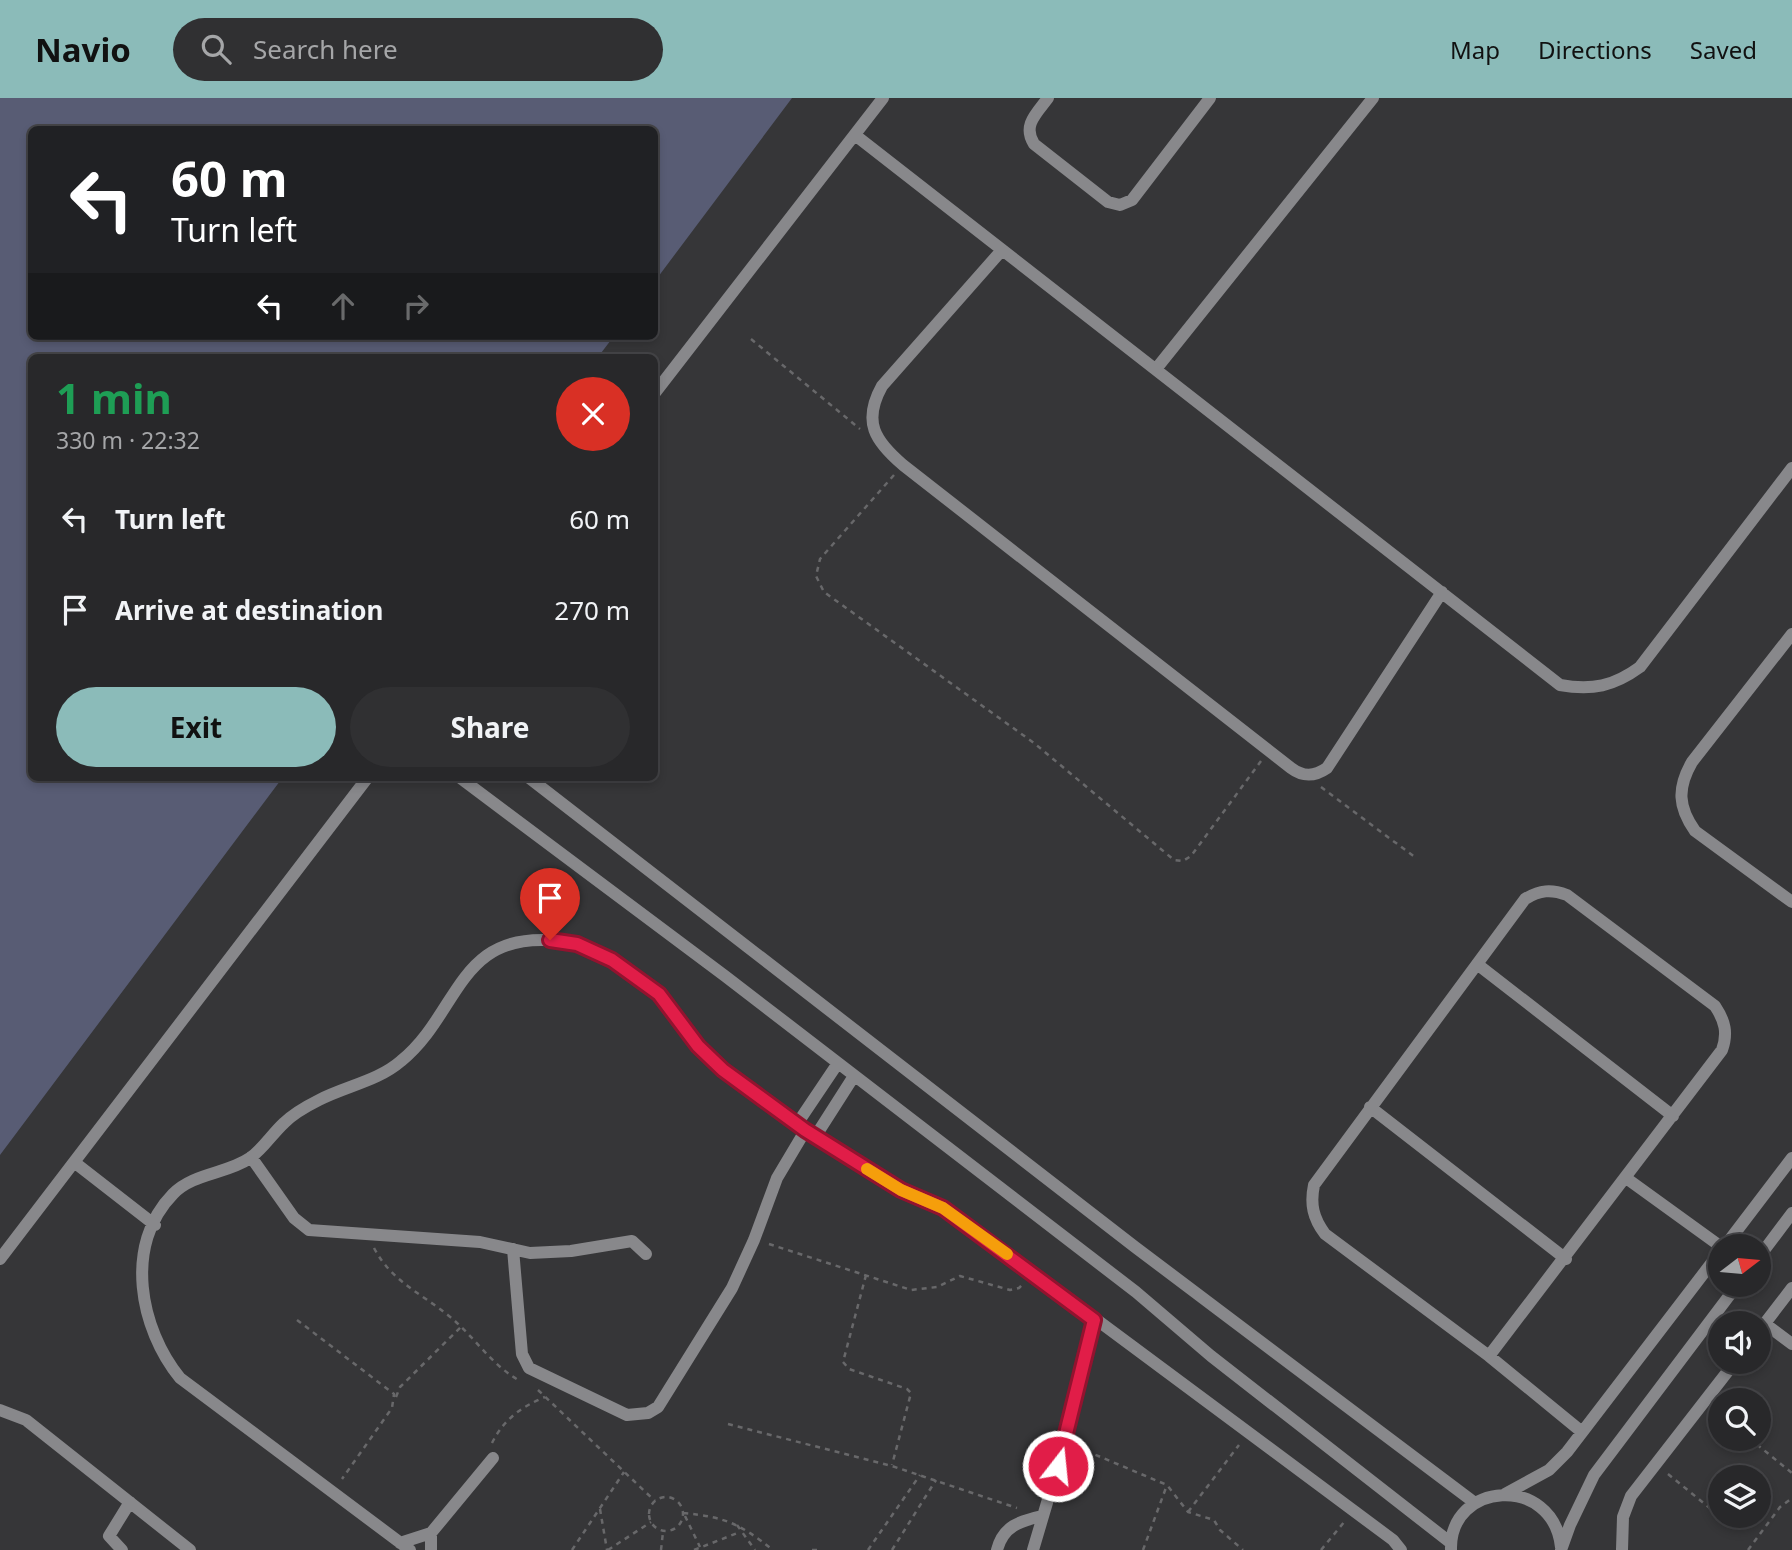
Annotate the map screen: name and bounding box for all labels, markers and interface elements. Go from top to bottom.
search box [173,18,663,81]
text: Navio [35,27,131,72]
icon: search [197,30,235,68]
text: Search here [253,31,398,67]
text: Map [1450,33,1500,66]
text: Directions [1538,33,1652,66]
text: Saved [1690,33,1757,66]
text: 60 m [171,145,288,211]
icon: left [56,154,147,245]
text: Turn left [171,208,297,251]
icon: left [251,287,289,325]
icon: ahead [324,287,362,325]
icon: right [397,287,435,325]
text: 1 min [56,369,172,426]
button: close [556,377,630,451]
text: 330 m · 22:32 [56,424,200,456]
icon: left [56,500,94,538]
text: Turn left [115,501,226,537]
text: 60 m [569,501,630,537]
icon: arrive [56,591,94,629]
text: Arrive at destination [115,592,384,628]
text: 270 m [554,592,630,628]
button: Exit [56,687,336,767]
button: Share [350,687,630,767]
pin [520,868,580,940]
icon: arrive [531,879,569,917]
north arrow [1708,1234,1771,1297]
map controls [1708,1234,1771,1528]
button: sound [1708,1311,1771,1374]
button: search [1708,1388,1771,1451]
position arrow [1021,1429,1095,1503]
button: layers [1708,1465,1771,1528]

